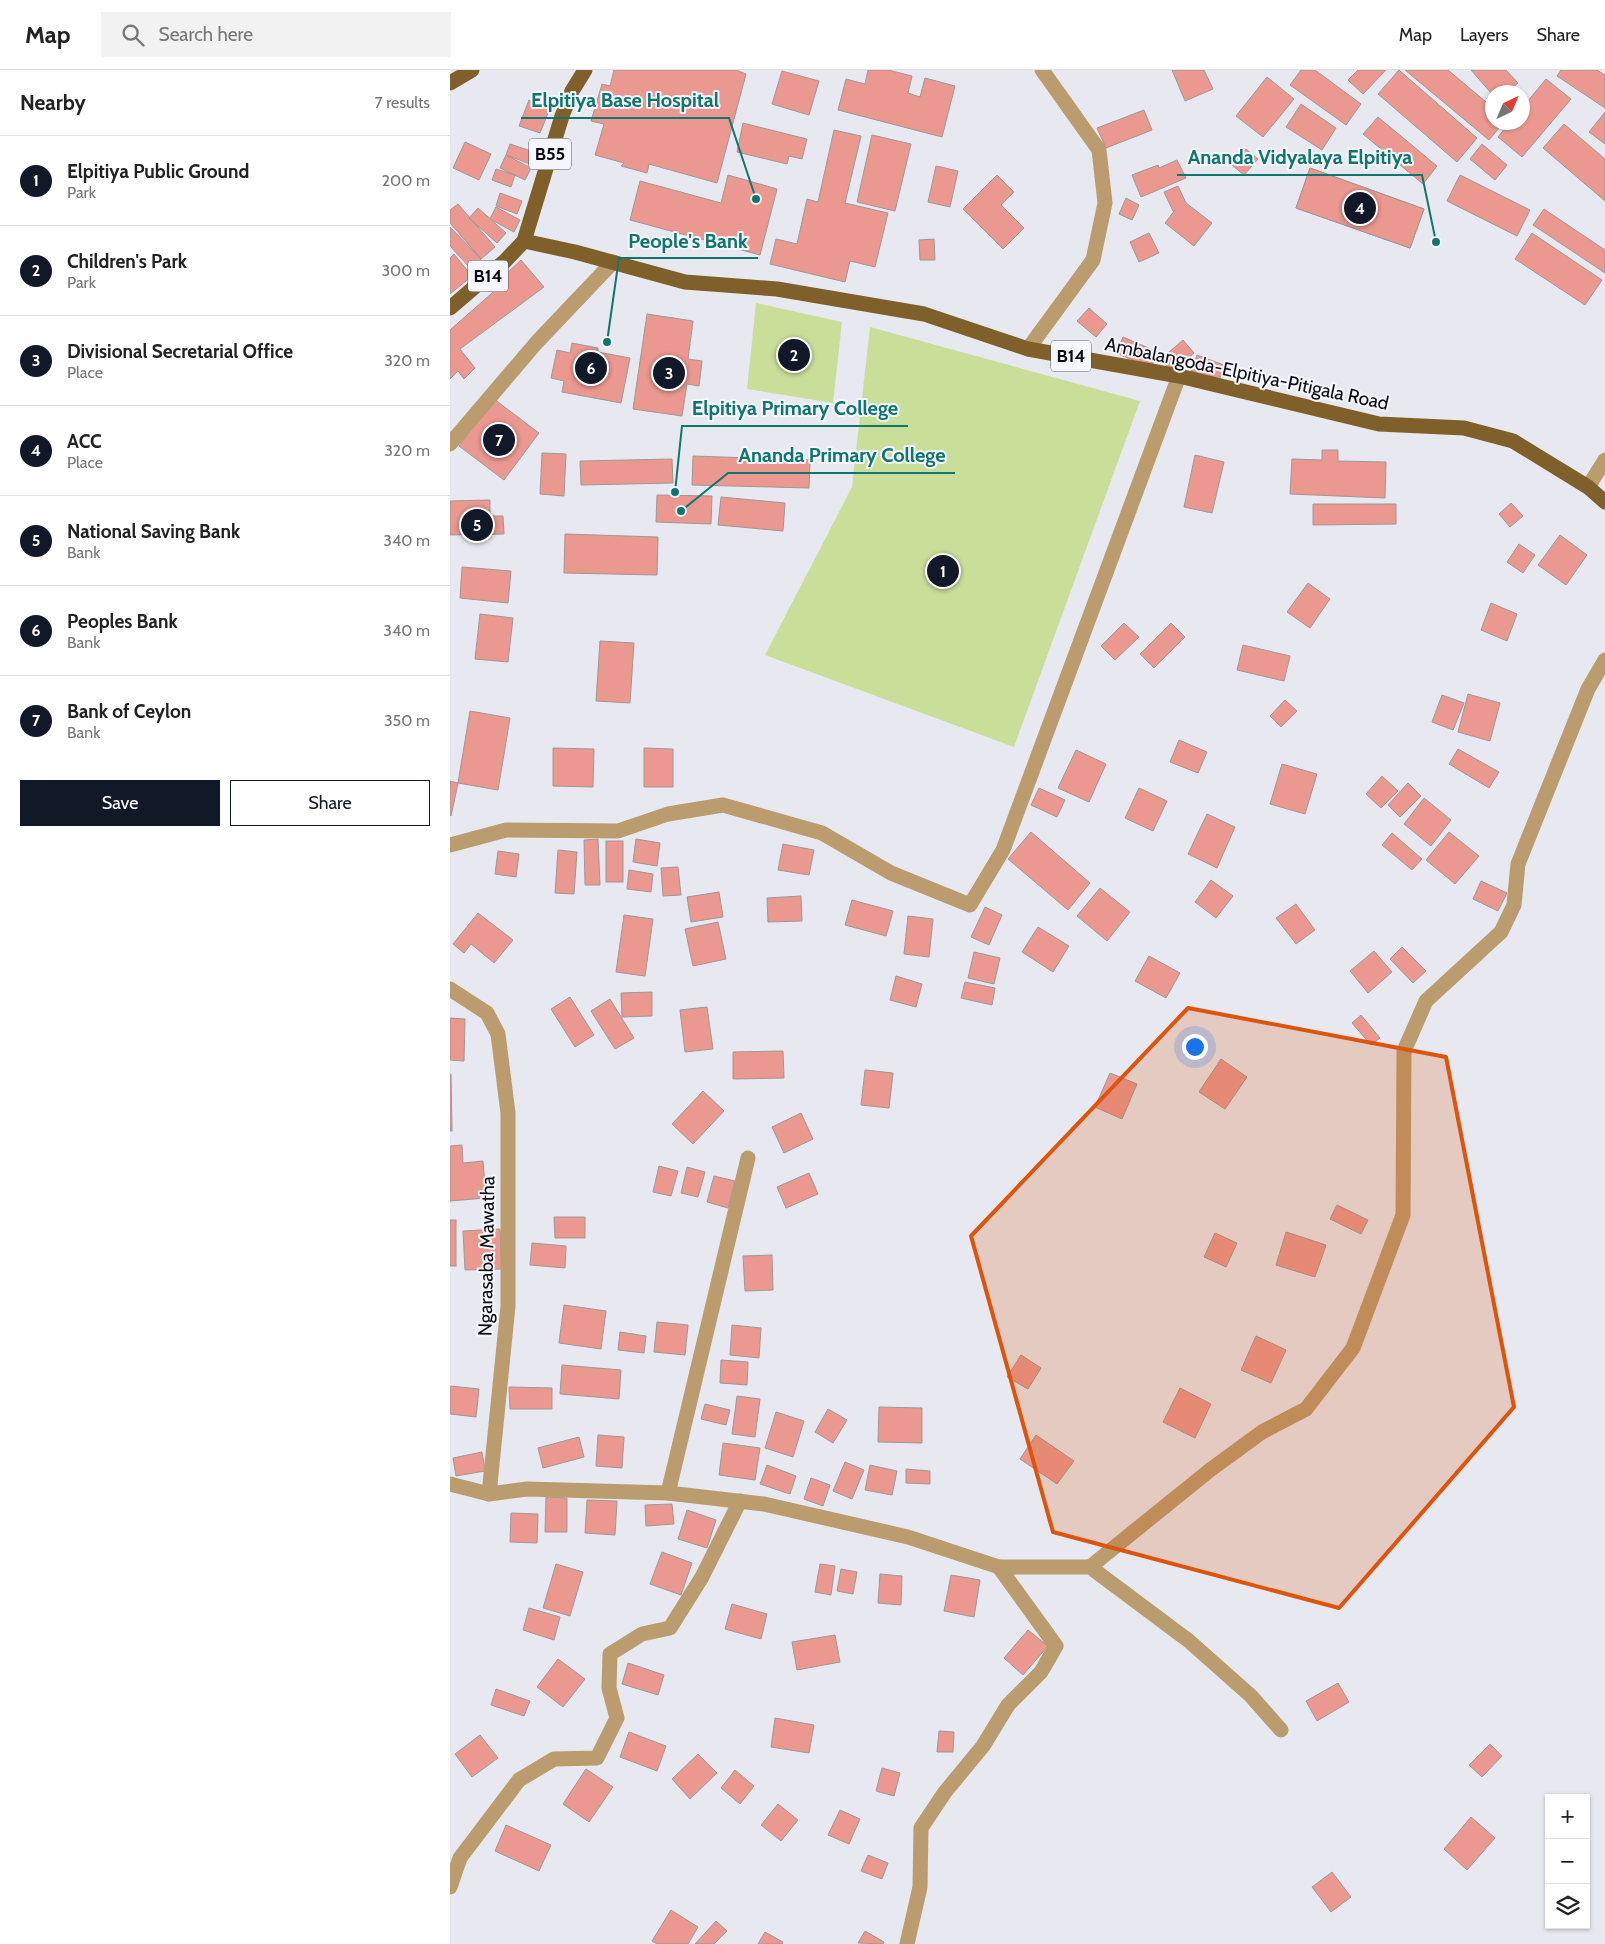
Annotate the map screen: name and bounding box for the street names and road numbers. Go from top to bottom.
road number: B55 [529,138,571,170]
road number: B14 [468,260,508,292]
street label: Ambalangoda-Elpitiya-Pitigala Road [1103,332,1391,415]
road number: B14 [1051,340,1091,372]
street label: Ngarasaba Mawatha [474,1176,499,1336]

